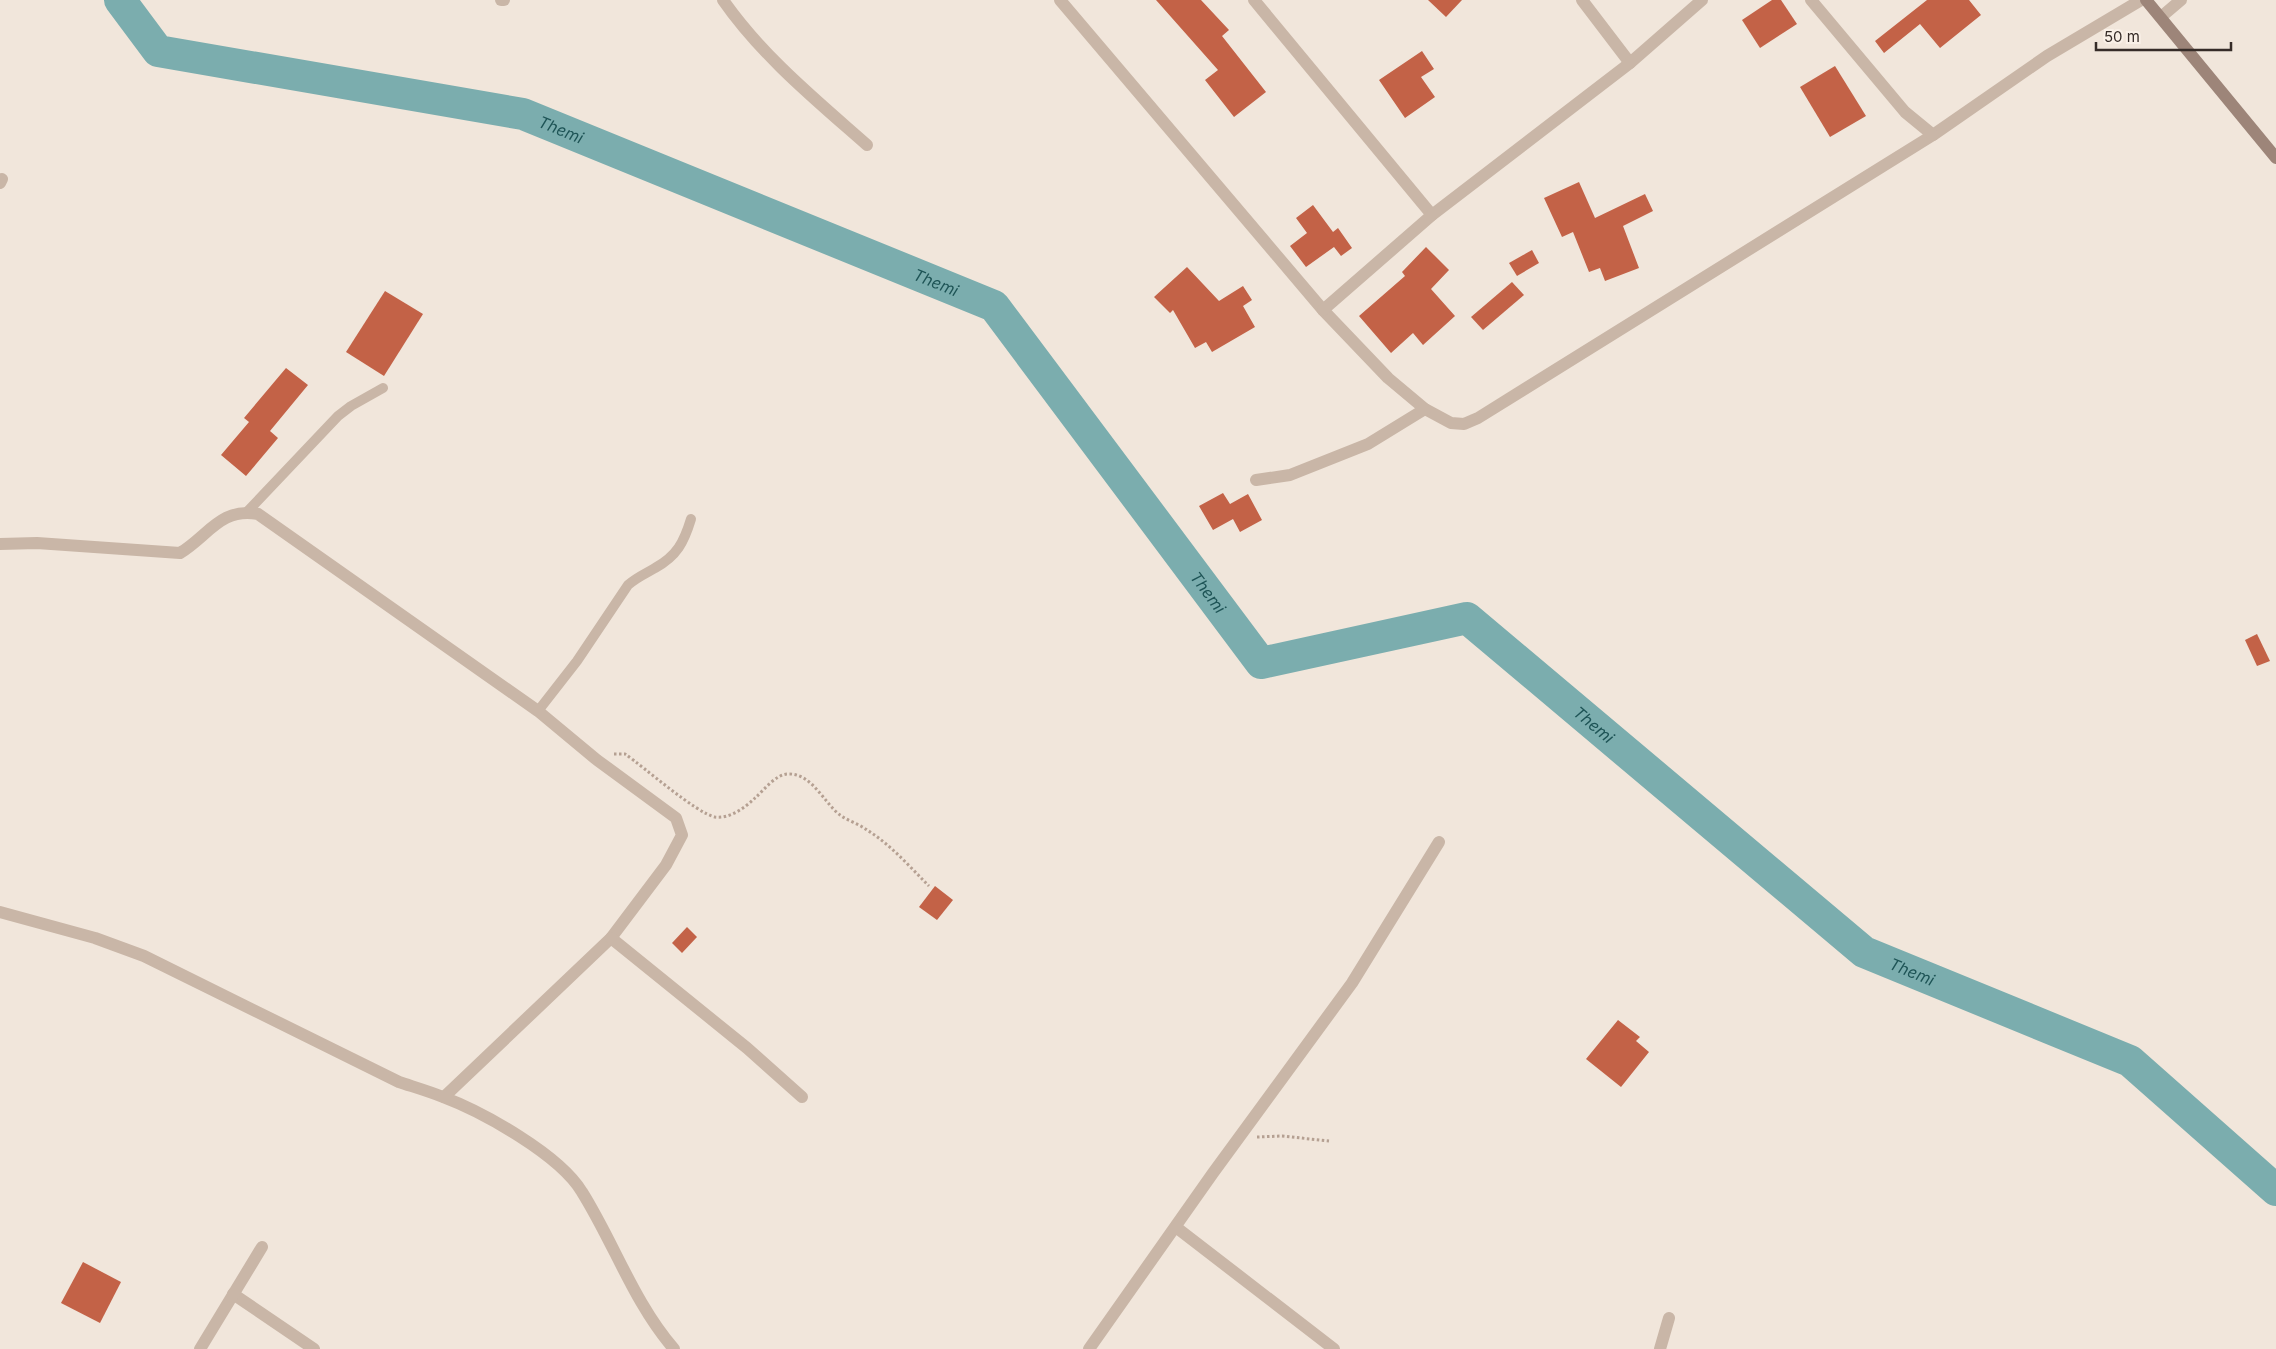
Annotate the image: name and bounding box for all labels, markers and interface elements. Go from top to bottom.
scale bar [2096,20,2231,52]
text: 50 m [2104,27,2140,46]
water label: Themi [535,111,588,148]
water label: Themi [910,264,963,301]
water label: Themi [1186,567,1231,618]
water label: Themi [1569,702,1619,748]
water label: Themi [1887,954,1939,990]

